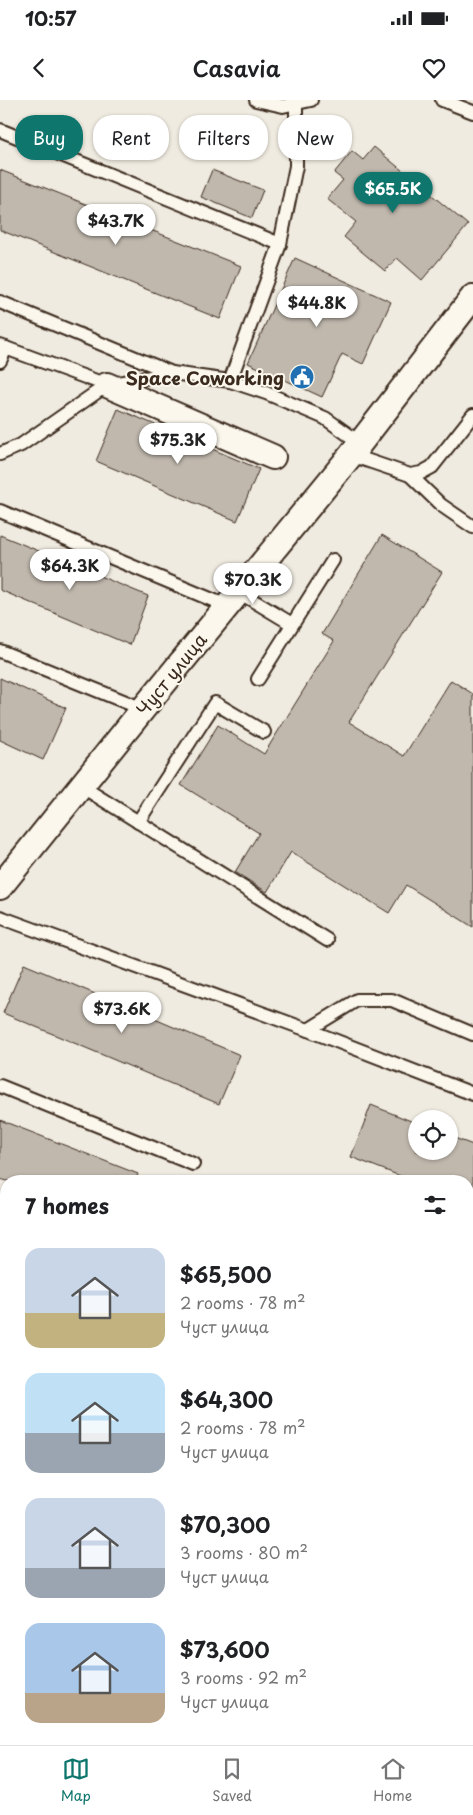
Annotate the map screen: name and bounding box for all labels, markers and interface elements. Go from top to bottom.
text: 10:57 [25,4,77,32]
text: Casavia [193,51,280,84]
icon: back [25,54,53,82]
icon: heart [420,54,448,82]
chip: Buy [15,115,83,160]
chip: Rent [93,115,169,160]
chip: Filters [179,115,268,160]
chip: New [278,115,352,160]
pin: $65.5K [352,172,434,214]
text: $65.5K [365,176,421,200]
pin: $43.7K [75,204,157,246]
text: $43.7K [88,208,144,232]
pin: $44.8K [276,286,358,328]
text: $44.8K [288,290,346,314]
place label: Space Coworking [126,364,284,391]
public building icon: Space Coworking [289,364,315,390]
pin: $75.3K [137,422,219,465]
text: $75.3K [150,427,206,451]
pin: $64.3K [29,548,111,591]
text: $64.3K [41,553,99,577]
pin: $70.3K [212,562,294,605]
text: $70.3K [224,567,282,591]
street label: Чуст улица [129,626,213,721]
pin: $73.6K [81,992,163,1034]
text: $73.6K [93,996,151,1020]
map controls [408,1110,458,1160]
button: locate [408,1110,458,1160]
text: 7 homes [25,1189,109,1221]
icon: filters [421,1191,449,1219]
text: $65,500 [180,1258,272,1290]
icon: home [65,1268,125,1328]
text: 2 rooms · 78 m² [180,1290,306,1314]
text: Чуст улица [180,1314,269,1338]
text: $64,300 [180,1383,273,1415]
icon: home [65,1393,125,1453]
text: 2 rooms · 78 m² [180,1415,306,1439]
text: Чуст улица [180,1439,269,1463]
text: $70,300 [180,1508,270,1540]
icon: home [65,1518,125,1578]
text: 3 rooms · 80 m² [180,1540,308,1564]
text: Чуст улица [180,1564,269,1588]
text: $73,600 [180,1633,270,1665]
icon: home [65,1643,125,1703]
text: 3 rooms · 92 m² [180,1665,307,1689]
text: Чуст улица [180,1689,269,1713]
tab: Map [61,1755,91,1806]
tab: Saved [212,1755,252,1806]
tab: Home [373,1755,412,1806]

